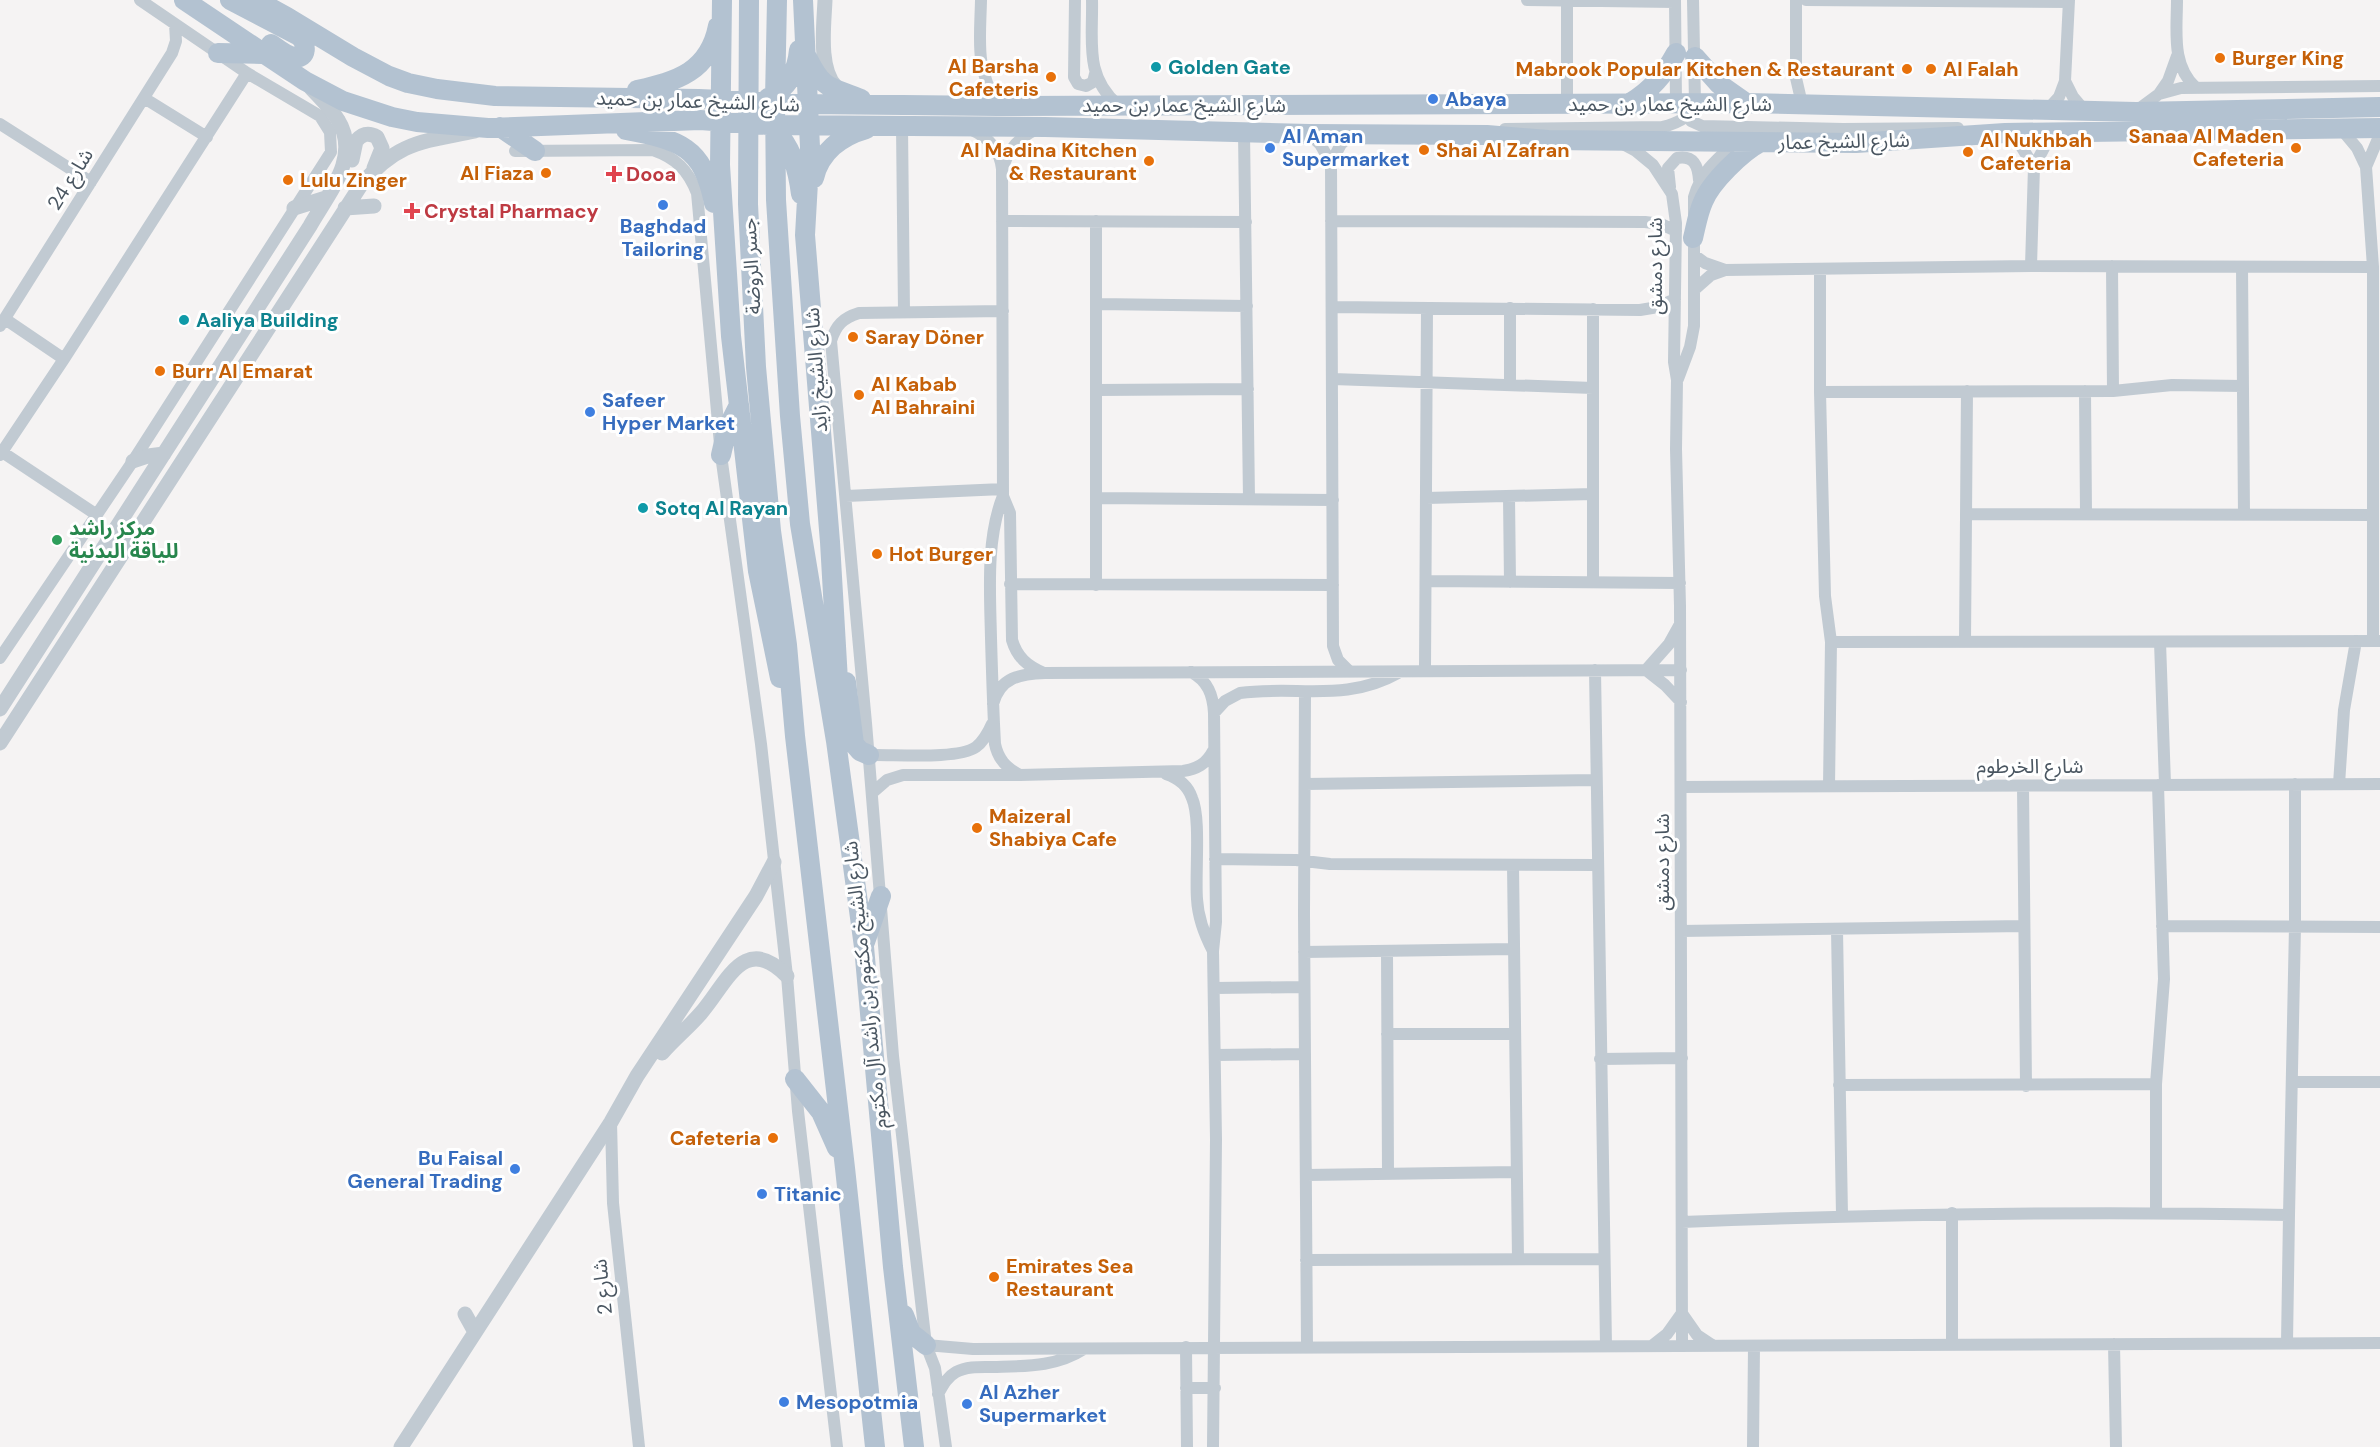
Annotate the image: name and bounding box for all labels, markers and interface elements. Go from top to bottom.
place label: Burger King [2232,45,2344,71]
marker: Burger King [2213,51,2227,65]
place label: Al Barsha Cafeteris [947,53,1039,102]
place label: Golden Gate [1168,54,1291,80]
place label: Mabrook Popular Kitchen & Restaurant [1516,56,1895,82]
place label: Al Falah [1943,56,2019,82]
marker: Golden Gate [1149,60,1163,74]
marker: Mabrook Popular Kitchen & Restaurant [1900,62,1914,76]
marker: Al Falah [1924,62,1938,76]
marker: Al Barsha Cafeteris [1044,70,1058,84]
street label: شارع الشيخ عمار بن حميد [596,84,800,120]
place label: Abaya [1445,86,1507,112]
street label: شارع الشيخ عمار بن حميد [1568,91,1772,119]
street label: شارع الشيخ عمار بن حميد [1082,92,1286,120]
marker: Abaya [1426,92,1440,106]
place label: Al Aman Supermarket [1282,123,1410,172]
place label: Sanaa Al Maden Cafeteria [2129,123,2284,172]
street label: شارع الشيخ عمار [1777,127,1910,157]
place label: Al Nukhbah Cafeteria [1980,127,2092,176]
place label: Al Madina Kitchen & Restaurant [960,137,1137,186]
place label: Shai Al Zafran [1436,137,1569,163]
marker: Al Aman Supermarket [1263,141,1277,155]
marker: Sanaa Al Maden Cafeteria [2289,141,2303,155]
street label: شارع 24 [41,143,101,216]
marker: Shai Al Zafran [1417,143,1431,157]
marker: Al Nukhbah Cafeteria [1961,145,1975,159]
marker: Al Madina Kitchen & Restaurant [1142,154,1156,168]
place label: Al Fiaza [460,160,534,186]
place label: Dooa [626,161,676,187]
marker: Al Fiaza [539,166,553,180]
place label: Lulu Zinger [300,167,407,193]
marker: Dooa [607,167,621,181]
marker: Lulu Zinger [281,173,295,187]
place label: Crystal Pharmacy [424,198,599,224]
marker: Baghdad Tailoring [656,198,670,212]
marker: Crystal Pharmacy [405,204,419,218]
place label: Baghdad Tailoring [620,213,706,262]
street label: جسر الروضة [735,217,767,315]
street label: شارع دمشق [1642,217,1670,315]
street label: شارع الشيخ زايد [799,306,835,433]
place label: Aaliya Building [196,307,339,333]
marker: Aaliya Building [177,313,191,327]
place label: Saray Döner [865,324,984,350]
marker: Saray Döner [846,330,860,344]
place label: Burr Al Emarat [172,358,313,384]
marker: Burr Al Emarat [153,364,167,378]
place label: Al Kabab Al Bahraini [871,371,975,420]
place label: Safeer Hyper Market [602,387,735,436]
marker: Al Kabab Al Bahraini [852,388,866,402]
marker: Safeer Hyper Market [583,405,597,419]
place label: Sotq Al Rayan [655,495,788,521]
marker: Sotq Al Rayan [636,501,650,515]
place label: مركز راشد للياقة البدنية [69,515,178,564]
marker: مركز راشد للياقة البدنية [50,533,64,547]
place label: Hot Burger [889,541,993,567]
marker: Hot Burger [870,547,884,561]
street label: شارع الخرطوم [1977,753,2083,781]
place label: Maizeral Shabiya Cafe [989,803,1117,852]
street label: شارع دمشق [1649,813,1677,911]
marker: Maizeral Shabiya Cafe [970,821,984,835]
street label: شارع الشيخ مكتوم بن راشد آل مكتوم [837,840,895,1130]
place label: Cafeteria [670,1125,761,1151]
marker: Cafeteria [766,1131,780,1145]
place label: Bu Faisal General Trading [347,1145,503,1194]
marker: Bu Faisal General Trading [508,1162,522,1176]
place label: Titanic [774,1181,842,1207]
marker: Titanic [755,1187,769,1201]
place label: Emirates Sea Restaurant [1006,1253,1133,1302]
street label: شارع 2 [586,1258,620,1316]
marker: Emirates Sea Restaurant [987,1270,1001,1284]
place label: Al Azher Supermarket [979,1379,1107,1428]
place label: Mesopotmia [796,1389,918,1415]
marker: Mesopotmia [777,1395,791,1409]
marker: Al Azher Supermarket [960,1397,974,1411]

